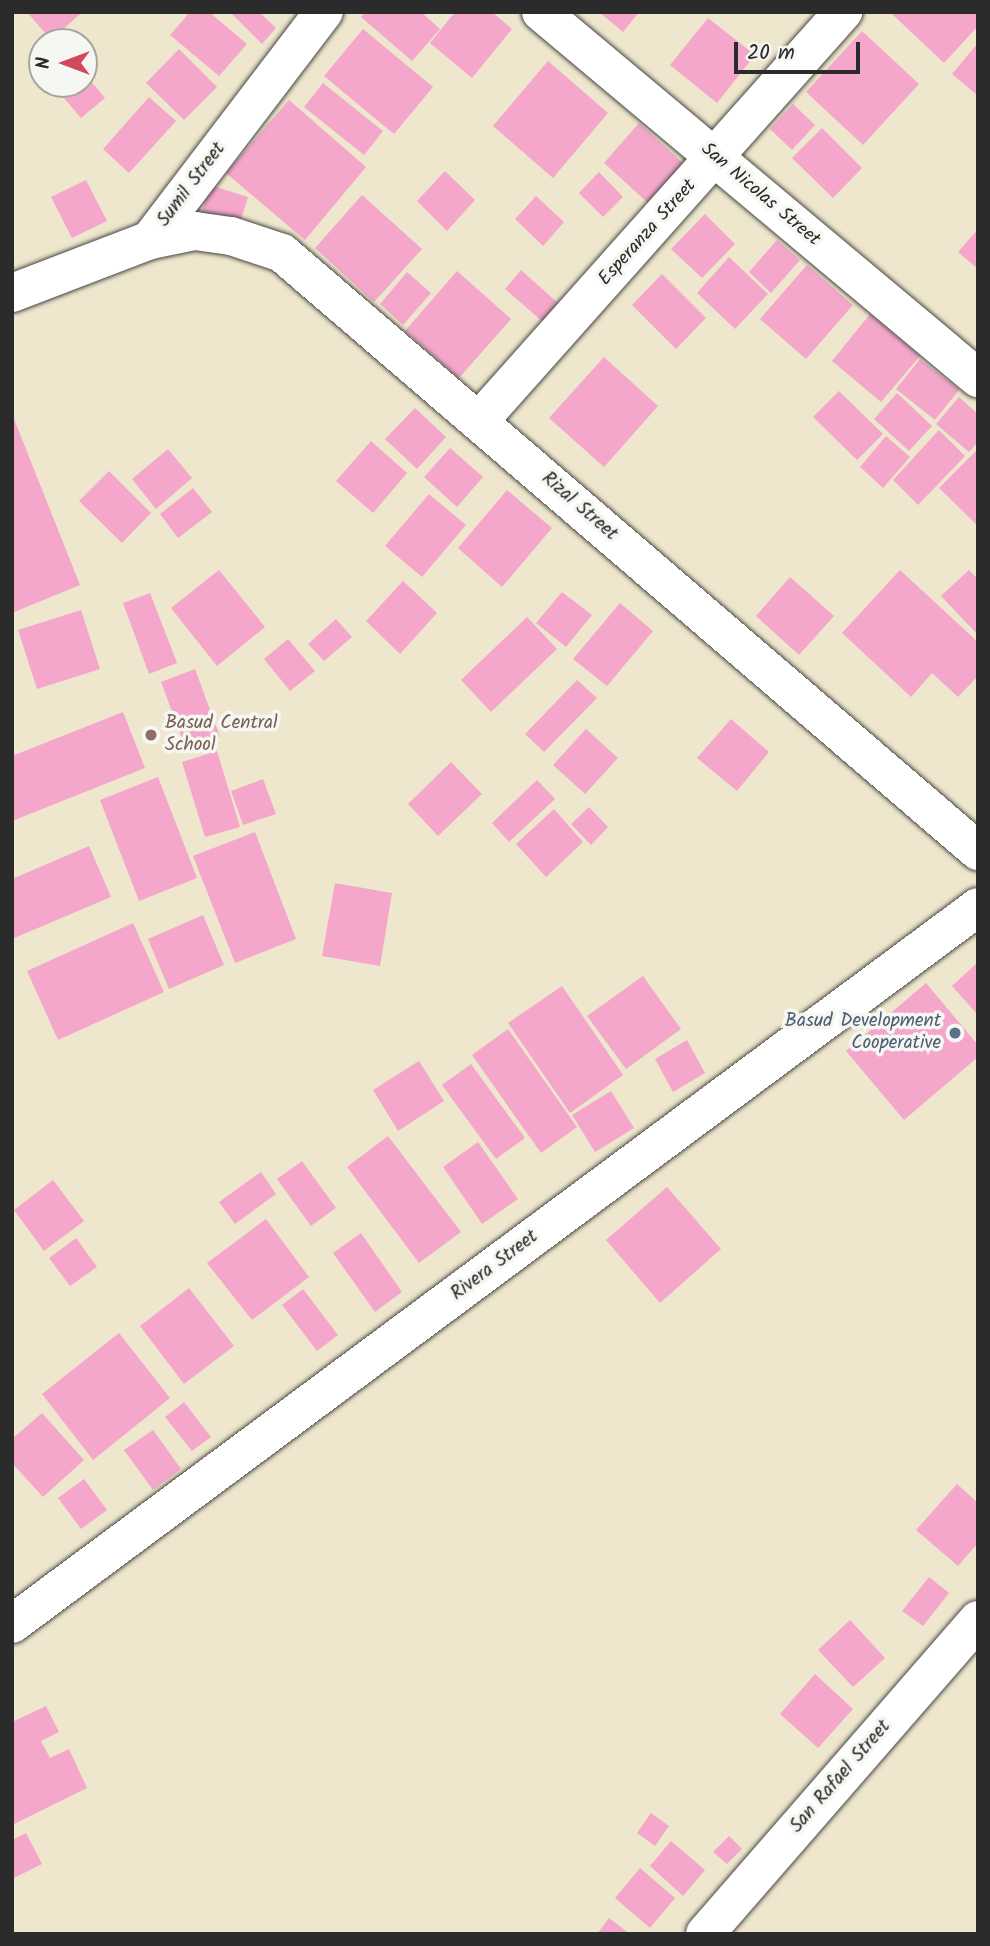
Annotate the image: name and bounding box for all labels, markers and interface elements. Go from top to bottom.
north arrow [28,28,98,98]
scale bar [738,28,864,72]
text: 20 m [747,37,795,70]
text: N [29,57,59,69]
street label: Sumil Street [153,138,231,232]
street label: San Nicolas Street [696,138,824,252]
street label: Esperanza Street [594,175,702,291]
street label: Rizal Street [536,468,622,546]
place label: Basud Central School [165,713,278,757]
marker: Basud Central School [143,727,159,743]
place label: Basud Development Cooperative [785,1011,941,1055]
marker: Basud Development Cooperative [947,1025,963,1041]
street label: Rivera Street [447,1226,543,1306]
street label: San Rafael Street [786,1716,896,1838]

